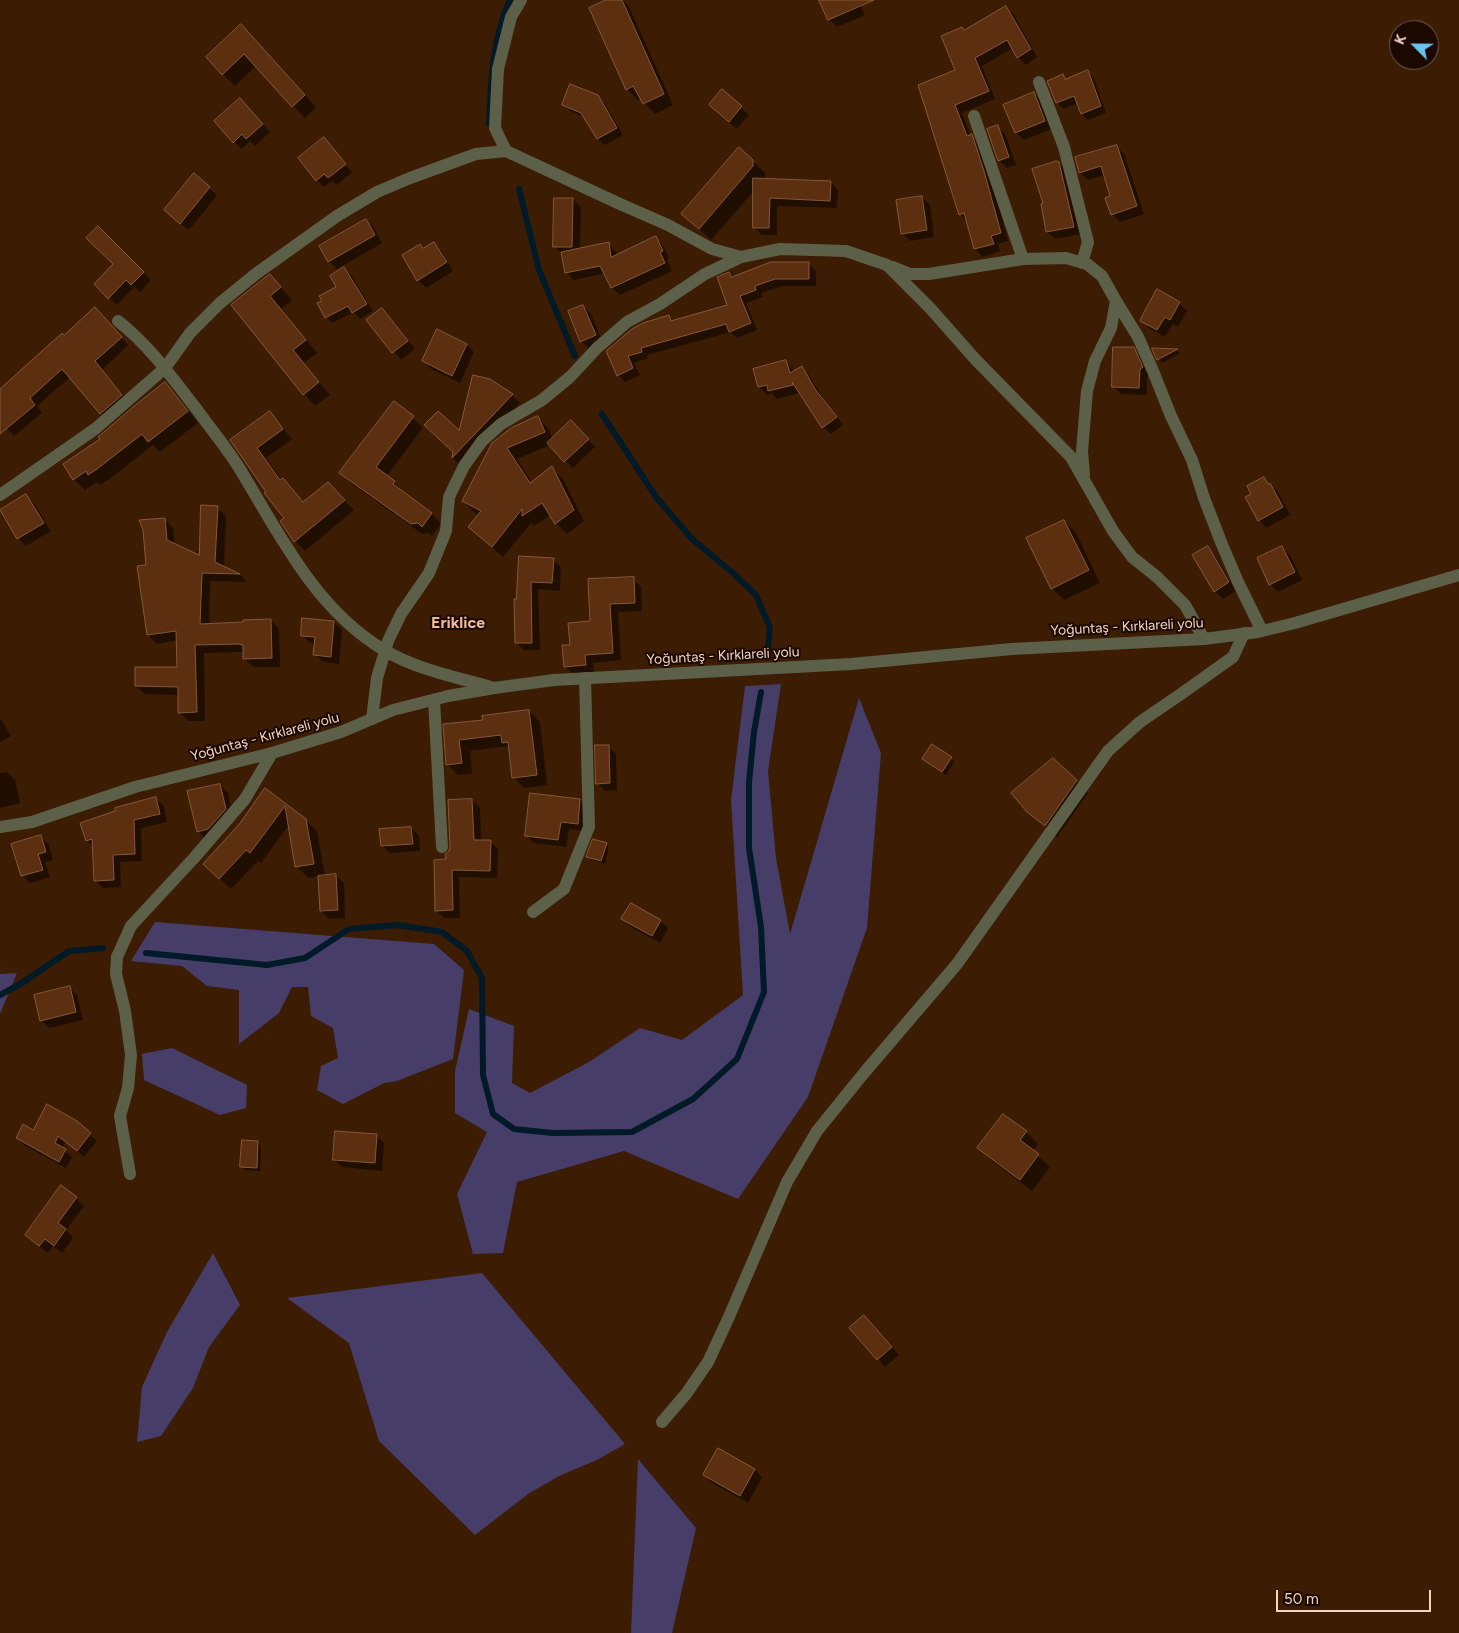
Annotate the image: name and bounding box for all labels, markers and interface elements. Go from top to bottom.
north arrow [1389,20,1439,70]
text: K [1391,32,1410,47]
district label: Eriklice [431,613,485,633]
street label: Yoğuntaş - Kırklareli yolu [1050,615,1204,639]
street label: Yoğuntaş - Kırklareli yolu [646,644,800,668]
street label: Yoğuntaş - Kırklareli yolu [189,709,341,765]
scale bar [1279,1580,1434,1612]
text: 50 m [1284,1590,1319,1608]

